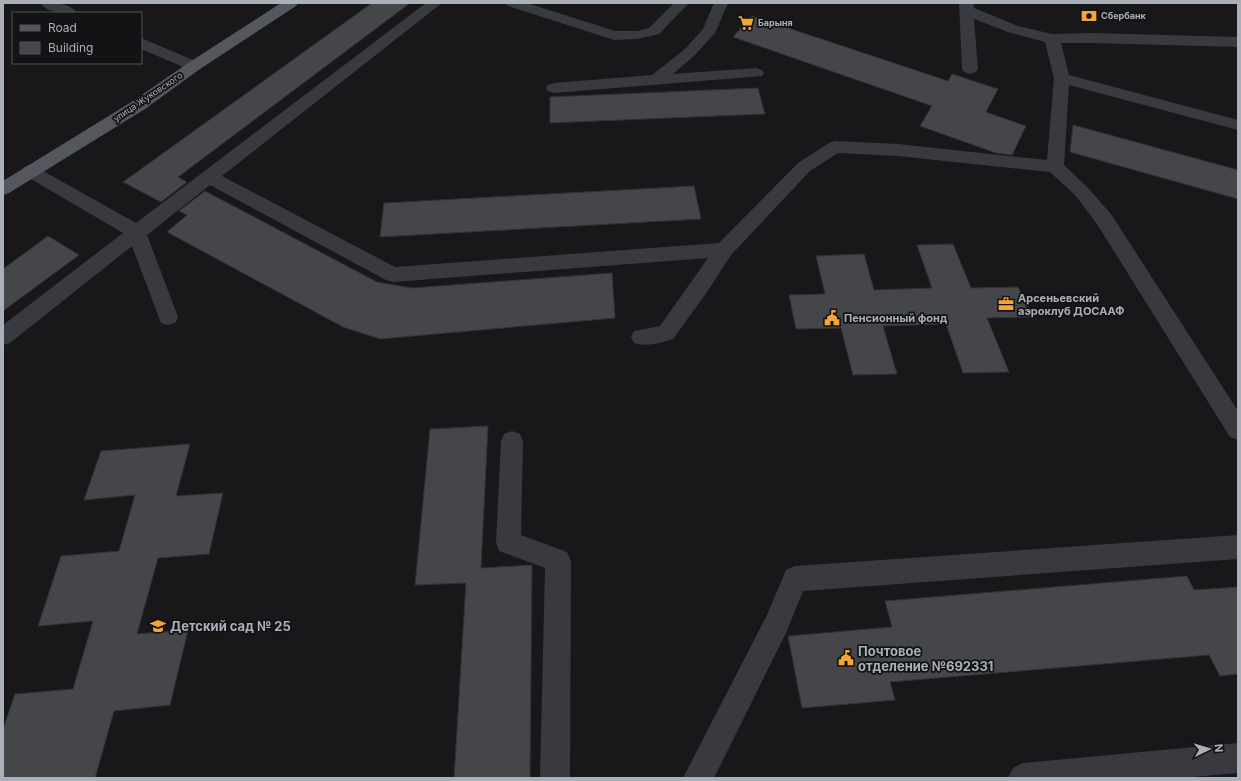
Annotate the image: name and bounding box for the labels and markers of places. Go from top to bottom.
bank icon: Сбербанк [1080,7,1098,25]
place label: Сбербанк [1101,10,1147,21]
supermarket icon: Барыня [737,14,755,32]
place label: Барыня [758,17,793,28]
place label: Арсеньевский аэроклуб ДОСААФ [1018,291,1125,318]
office icon: Арсеньевский аэроклуб ДОСААФ [997,295,1015,313]
public building icon: Пенсионный фонд [823,309,841,327]
place label: Пенсионный фонд [844,311,948,325]
school or university icon: Детский сад № 25 [149,617,167,635]
place label: Детский сад № 25 [170,618,291,634]
place label: Почтовое отделение №692331 [858,643,993,674]
public building icon: Почтовое отделение №692331 [837,649,855,667]

